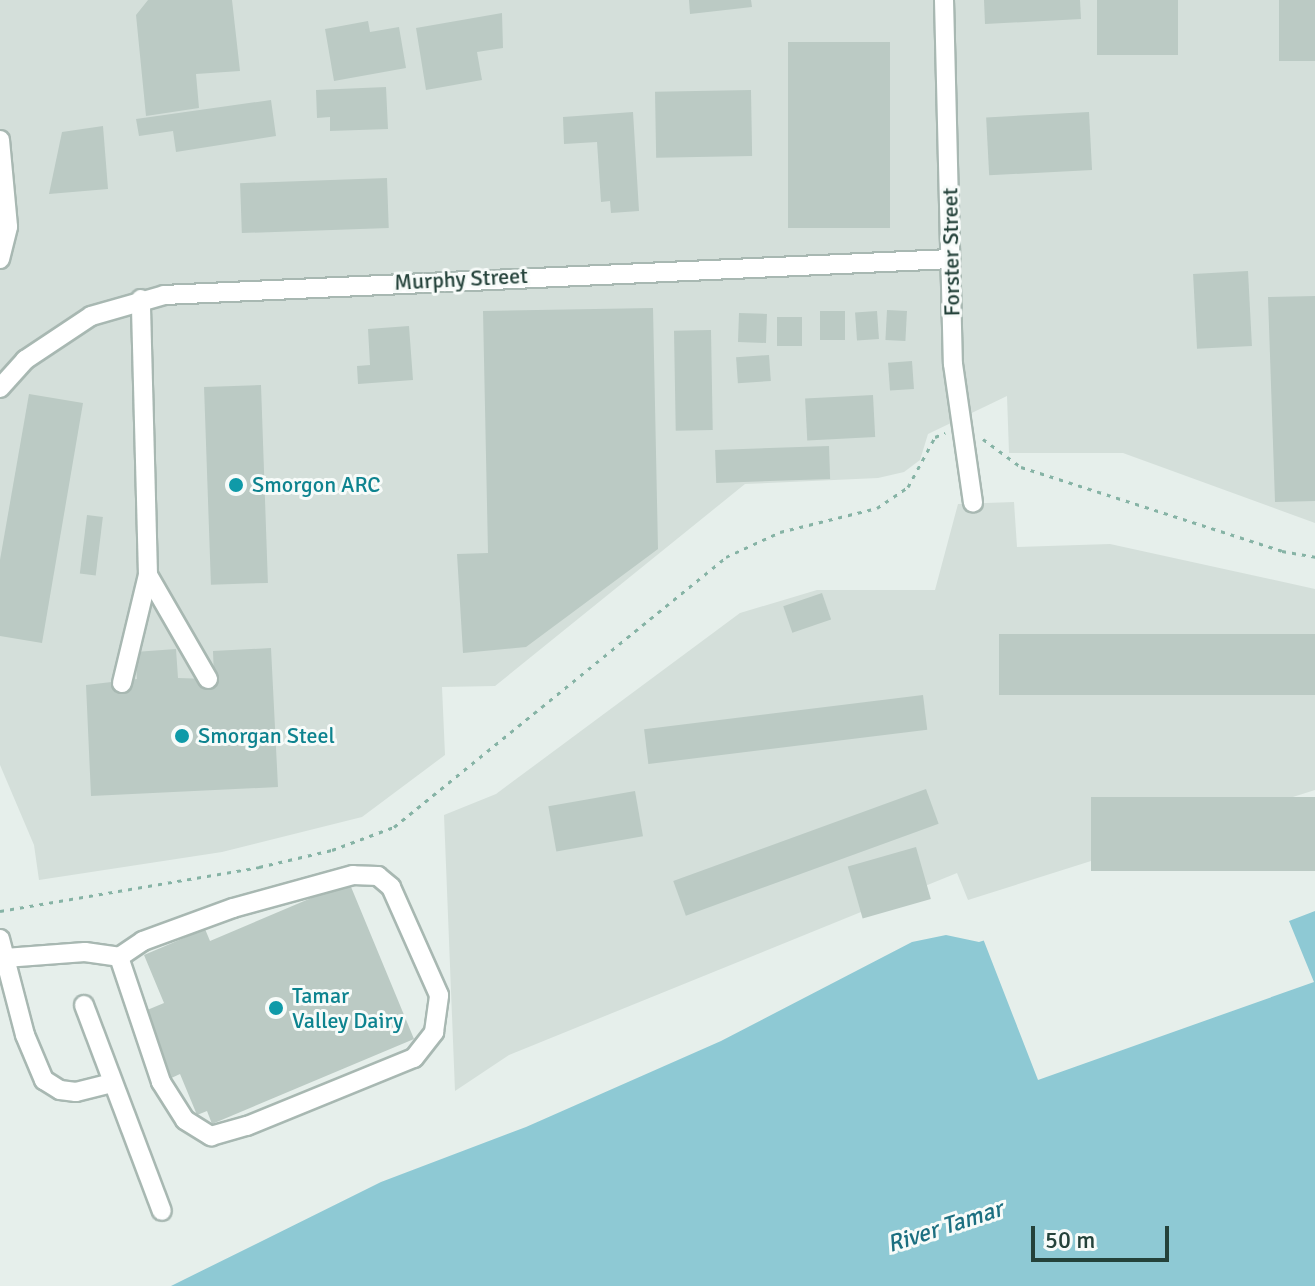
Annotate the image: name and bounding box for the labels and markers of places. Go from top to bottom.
place label: Smorgon ARC [252,472,381,498]
marker: Smorgon ARC [227,476,245,494]
place label: Smorgan Steel [198,723,335,749]
marker: Smorgan Steel [173,727,191,745]
place label: Tamar Valley Dairy [292,982,403,1034]
marker: Tamar Valley Dairy [267,999,285,1017]

